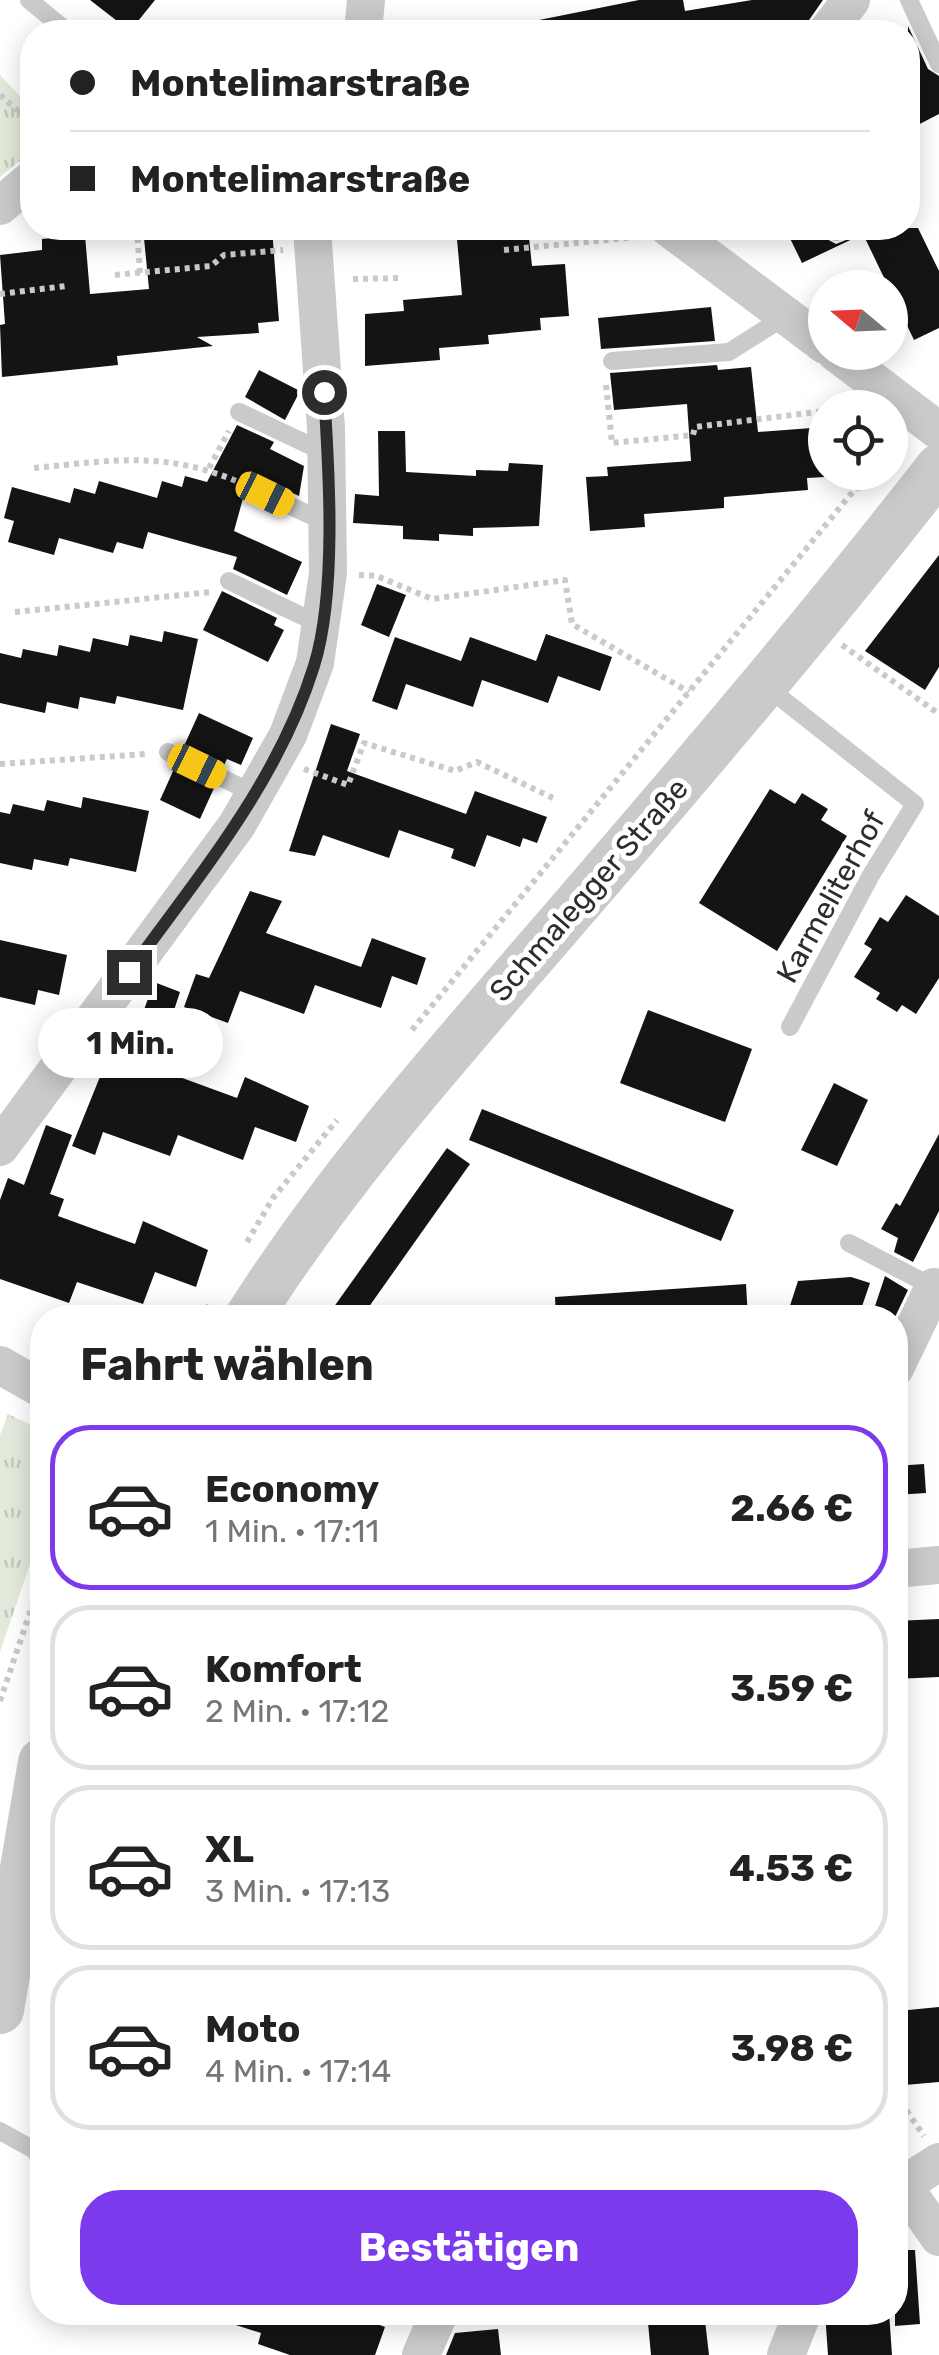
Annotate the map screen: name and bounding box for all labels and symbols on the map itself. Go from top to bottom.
north arrow [808,270,908,370]
route start [302,370,347,415]
car [231,467,299,521]
car [163,739,231,793]
street label: Schmalegger Straße [482,771,696,1009]
street label: Karmeliterhof [769,805,893,989]
route end [107,950,152,995]
callout: 1 Min. [36,1007,222,1077]

